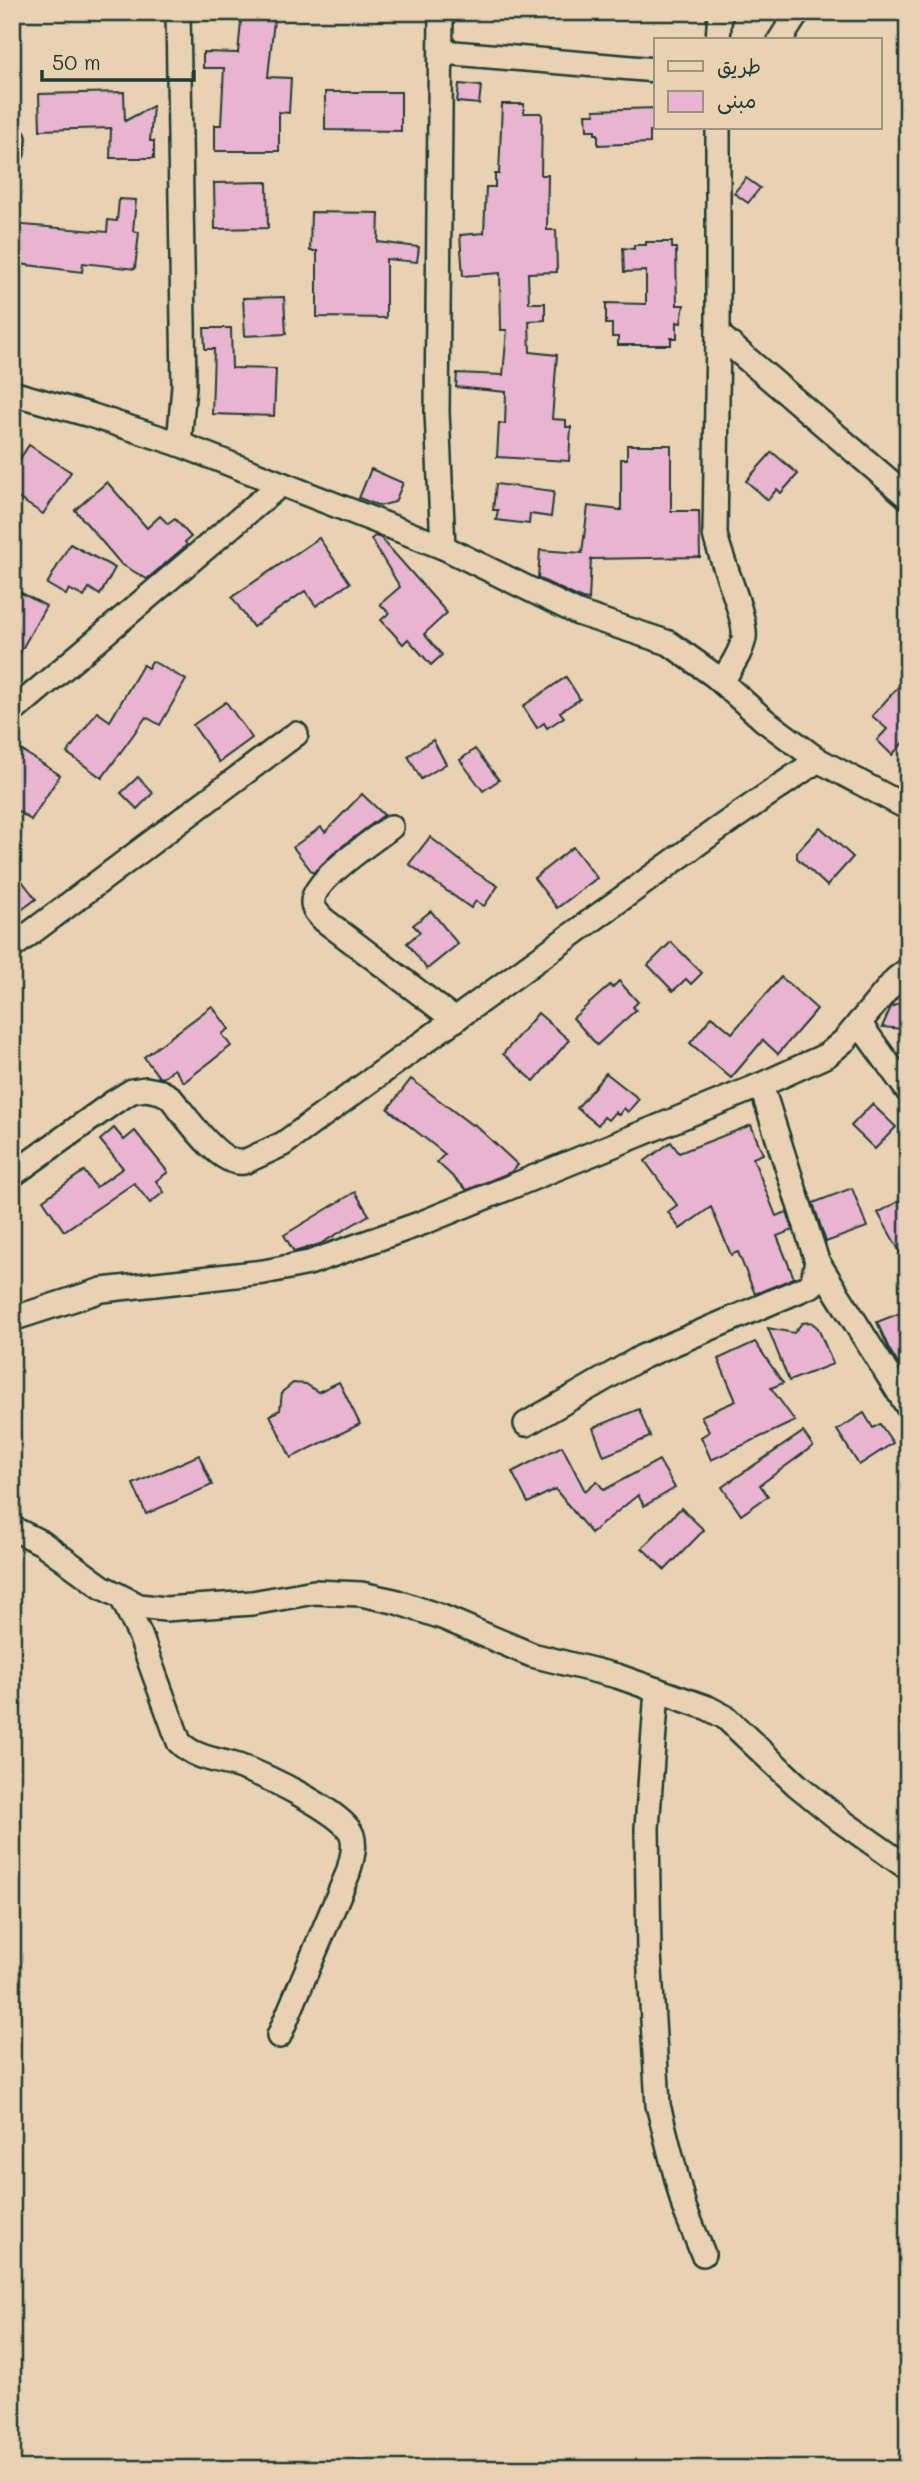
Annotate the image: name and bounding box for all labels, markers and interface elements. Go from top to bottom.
scale bar [42,38,194,82]
legend [654,38,881,130]
text: 50 m [52,48,101,75]
text: طريق [717,52,761,79]
text: مبنى [717,86,756,115]

